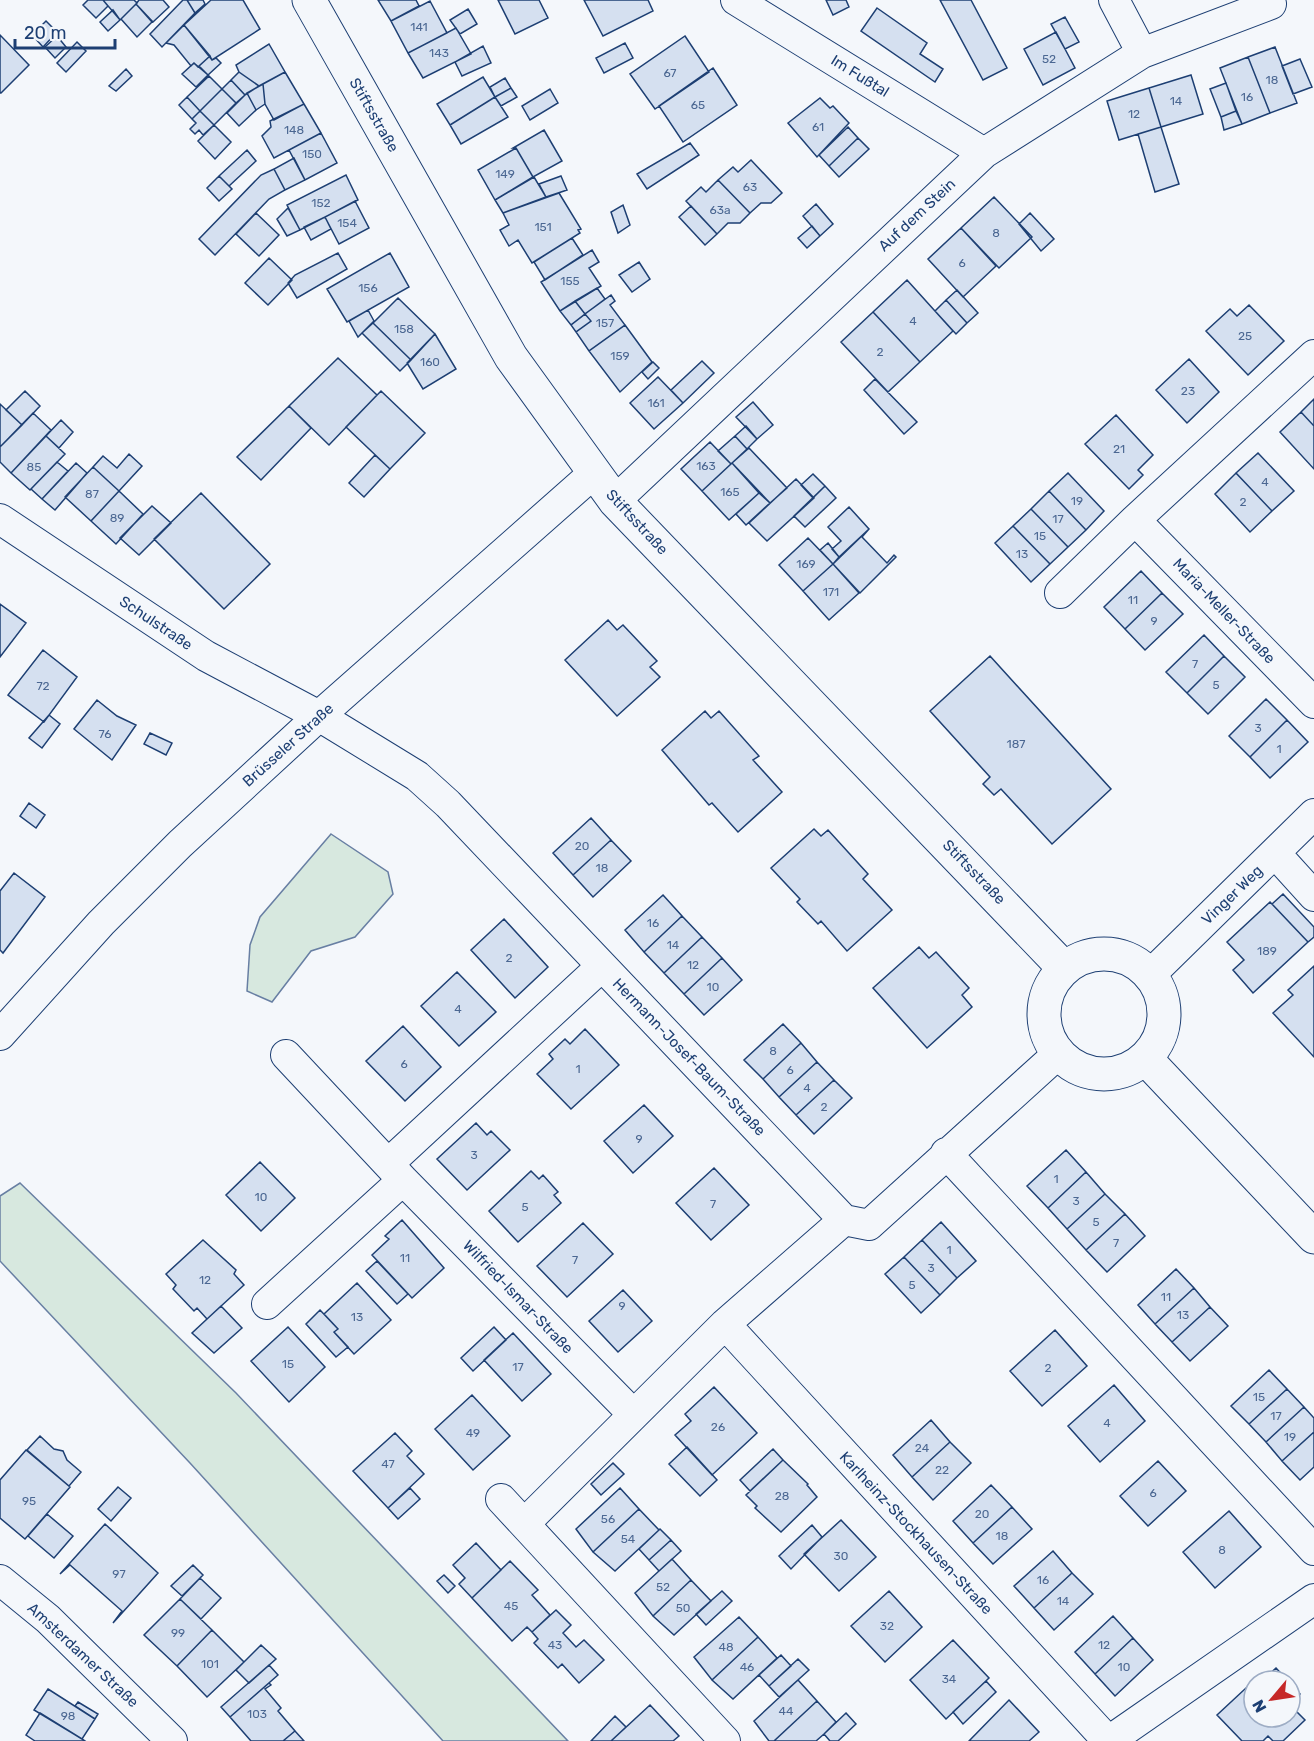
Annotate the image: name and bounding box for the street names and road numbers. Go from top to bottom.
street label: Im Fußtal [828,51,892,101]
street label: Stiftsstraße [346,75,402,155]
street label: Auf dem Stein [875,175,959,255]
street label: Stiftsstraße [602,486,672,558]
street label: Maria-Meller-Straße [1169,555,1279,667]
street label: Schulstraße [116,592,196,654]
street label: Brüsseler Straße [239,700,337,790]
street label: Stiftsstraße [939,836,1009,908]
street label: Vinger Weg [1198,862,1266,928]
street label: Hermann-Josef-Baum-Straße [609,974,769,1140]
street label: Wilfried-Ismar-Straße [459,1237,577,1357]
street label: Karlheinz-Stockhausen-Straße [836,1448,996,1618]
street label: Amsterdamer Straße [24,1599,142,1711]

